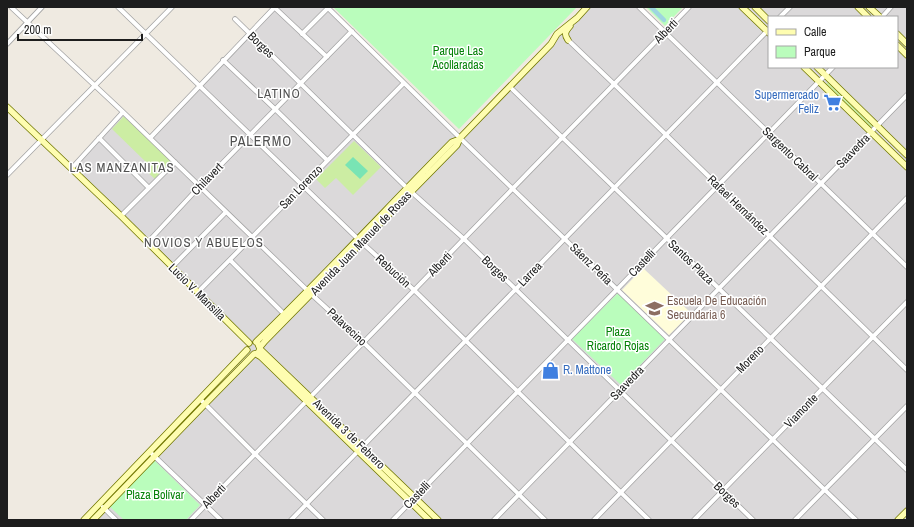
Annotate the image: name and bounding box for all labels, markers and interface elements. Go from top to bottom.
street label: Alberti [650,15,682,48]
scale bar [18,16,142,42]
legend [768,16,898,68]
text: 200 m [24,22,51,38]
text: Calle [804,24,826,40]
street label: Borges [244,28,278,62]
park label: Parque Las Acollaradas [431,43,484,73]
text: Parque [804,44,836,60]
district label: LATINO [257,85,301,102]
place label: Supermercado Feliz [754,87,819,117]
supermarket icon: Supermercado Feliz [822,92,842,112]
street label: Sargento Cabral [759,123,821,185]
street label: Saavedra [833,130,874,172]
district label: PALERMO [230,132,292,150]
district label: LAS MANZANITAS [69,159,175,176]
street label: Chilavert [188,159,227,199]
street label: San Lorenzo [276,161,326,213]
street label: Rafael Hernández [704,172,772,238]
street label: Avenida Juan Manuel de Rosas [306,187,415,299]
district label: NOVIOS Y ABUELOS [144,234,264,251]
street label: Santos Plaza [665,236,718,288]
street label: Sáenz Peña [566,240,616,289]
street label: Castelli [625,246,659,280]
street label: Alberti [424,248,456,281]
street label: Rebución [372,251,414,291]
street label: Borges [478,252,512,286]
street label: Larrea [514,258,546,290]
street label: Lucio V. Mansilla [165,260,229,324]
place label: Escuela De Educación Secundaria 6 [667,293,767,323]
school or university icon: Escuela De Educación Secundaria 6 [644,298,664,318]
street label: Palavecino [324,305,370,349]
park label: Plaza Ricardo Rojas [587,324,649,354]
street label: Moreno [733,341,767,377]
shop icon: R. Mattone [540,360,560,380]
place label: R. Mattone [563,362,611,378]
street label: Saavedra [607,362,648,404]
street label: Viamonte [781,390,821,432]
street label: Avenida 3 de Febrero [309,395,389,473]
street label: Castelli [400,478,434,512]
street label: Borges [710,478,744,512]
street label: Alberti [198,480,230,513]
park label: Plaza Bolívar [126,487,185,503]

